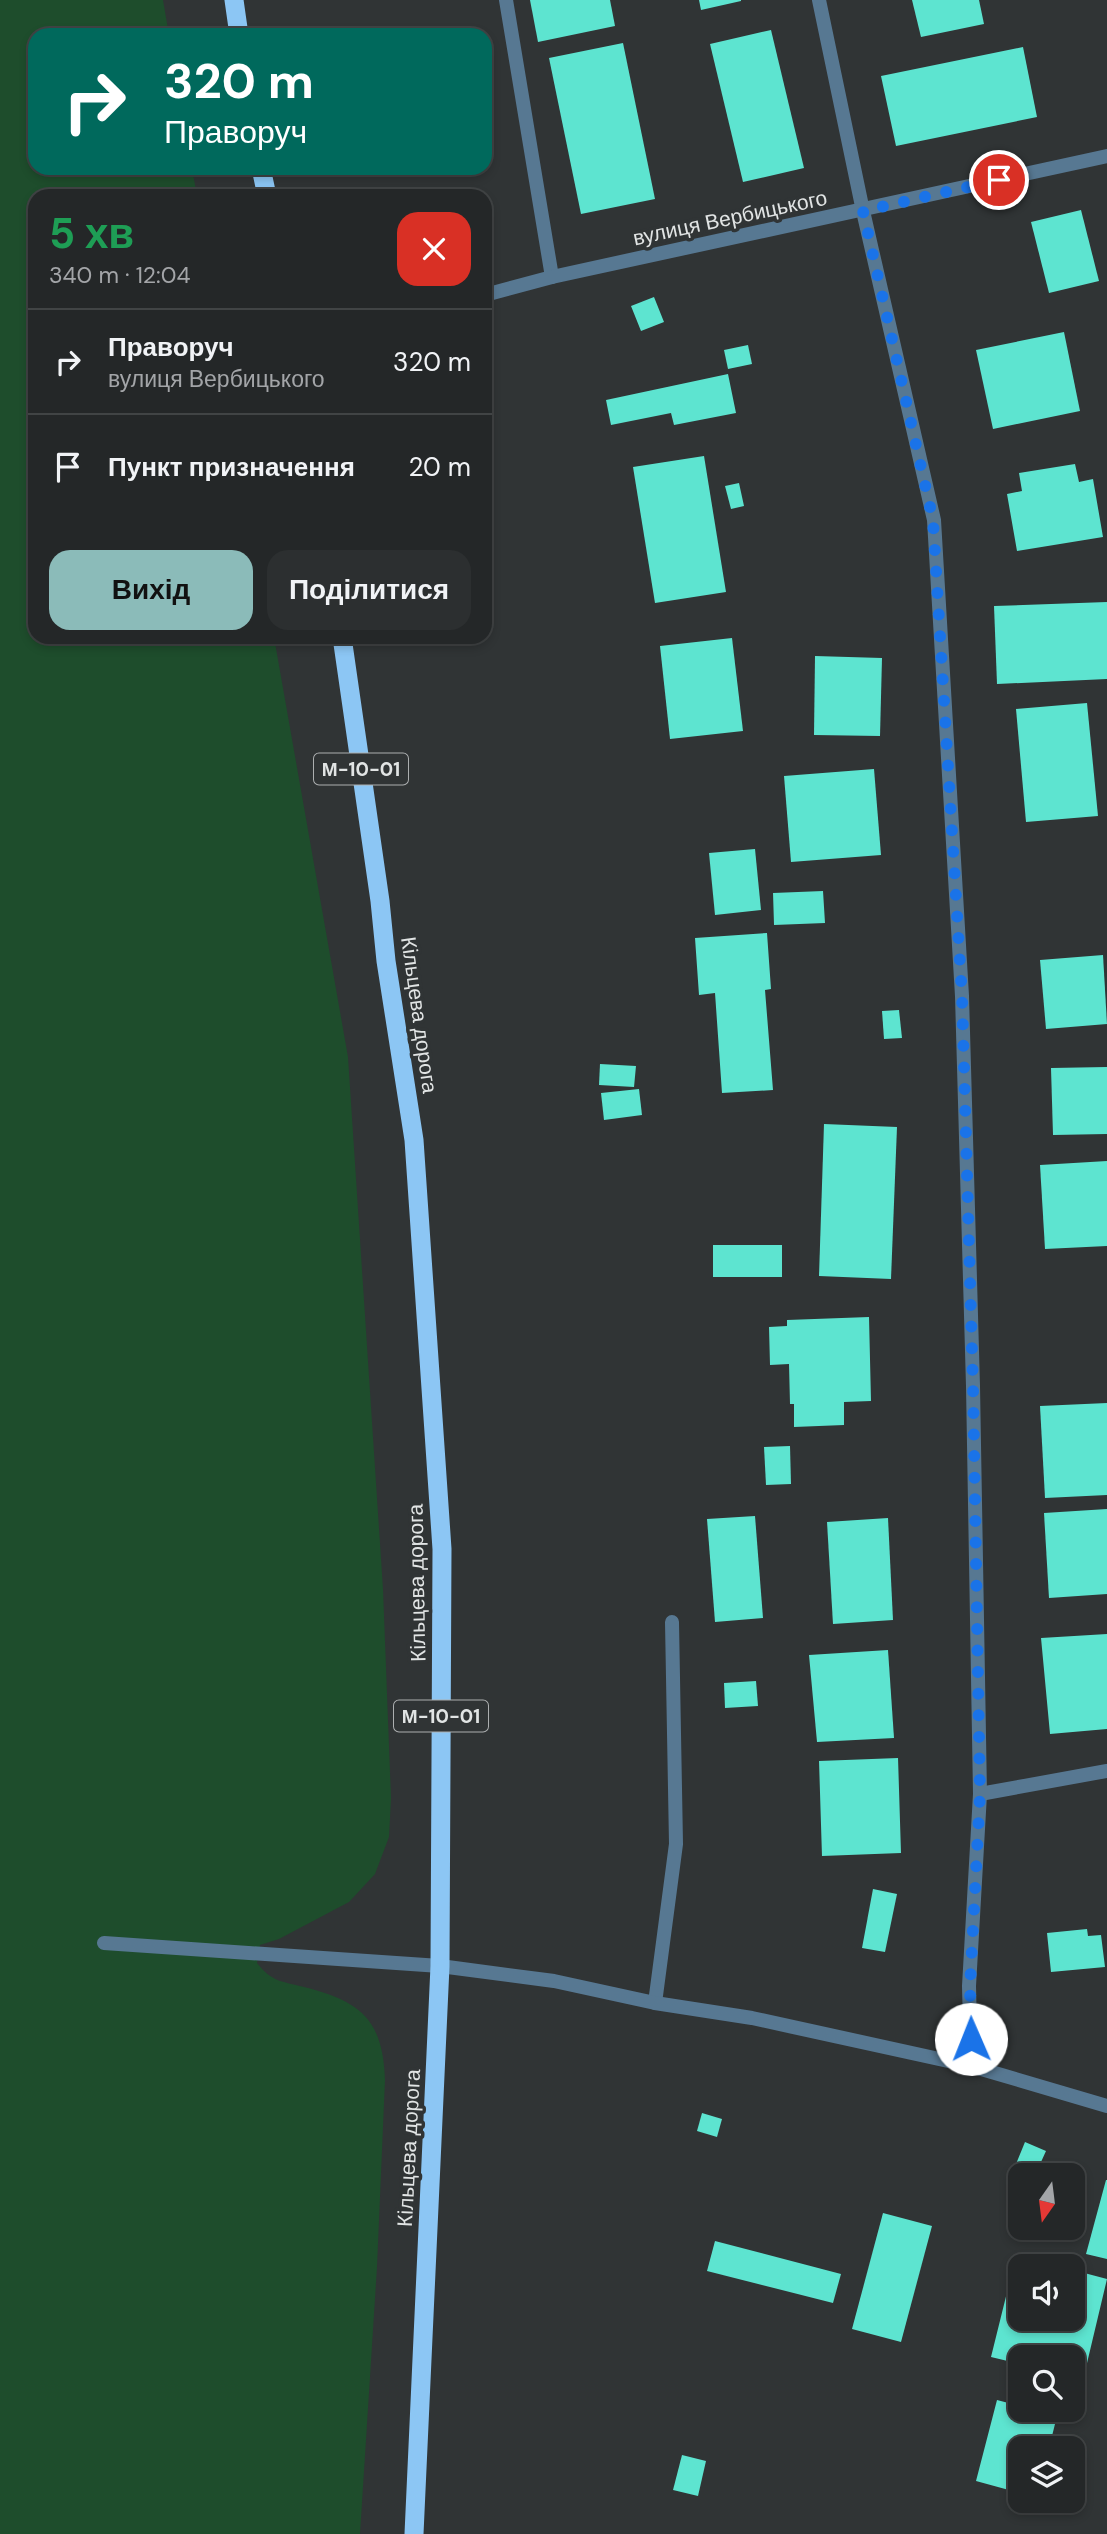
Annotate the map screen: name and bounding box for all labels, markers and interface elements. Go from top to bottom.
text: 320 m [164,49,314,113]
icon: right [49,56,140,147]
text: Праворуч [164,111,307,153]
pin [969,150,1029,210]
icon: arrive [980,161,1018,199]
street label: вулиця Вербицького [630,184,830,252]
text: 5 хв [49,206,134,261]
button: close [397,212,471,286]
text: 340 m · 12:04 [49,260,190,290]
text: Праворуч [108,330,234,364]
icon: right [49,343,87,381]
text: 320 m [393,345,471,379]
text: вулиця Вербицького [108,364,325,394]
icon: arrive [49,448,87,486]
text: Пункт призначення [108,450,355,484]
text: 20 m [408,450,471,484]
button: Вихід [49,550,253,630]
button: Поділитися [267,550,471,630]
road number: М-10-01 [314,754,408,784]
street label: Кільцева дорога [394,935,444,1095]
street label: Кільцева дорога [402,1503,432,1662]
road number: М-10-01 [394,1700,488,1732]
position arrow [934,2002,1008,2076]
street label: Кільцева дорога [391,2068,427,2228]
north arrow [1008,2163,1085,2240]
map controls [1008,2163,1085,2513]
button: sound [1008,2254,1085,2331]
button: search [1008,2345,1085,2422]
button: layers [1008,2436,1085,2513]

